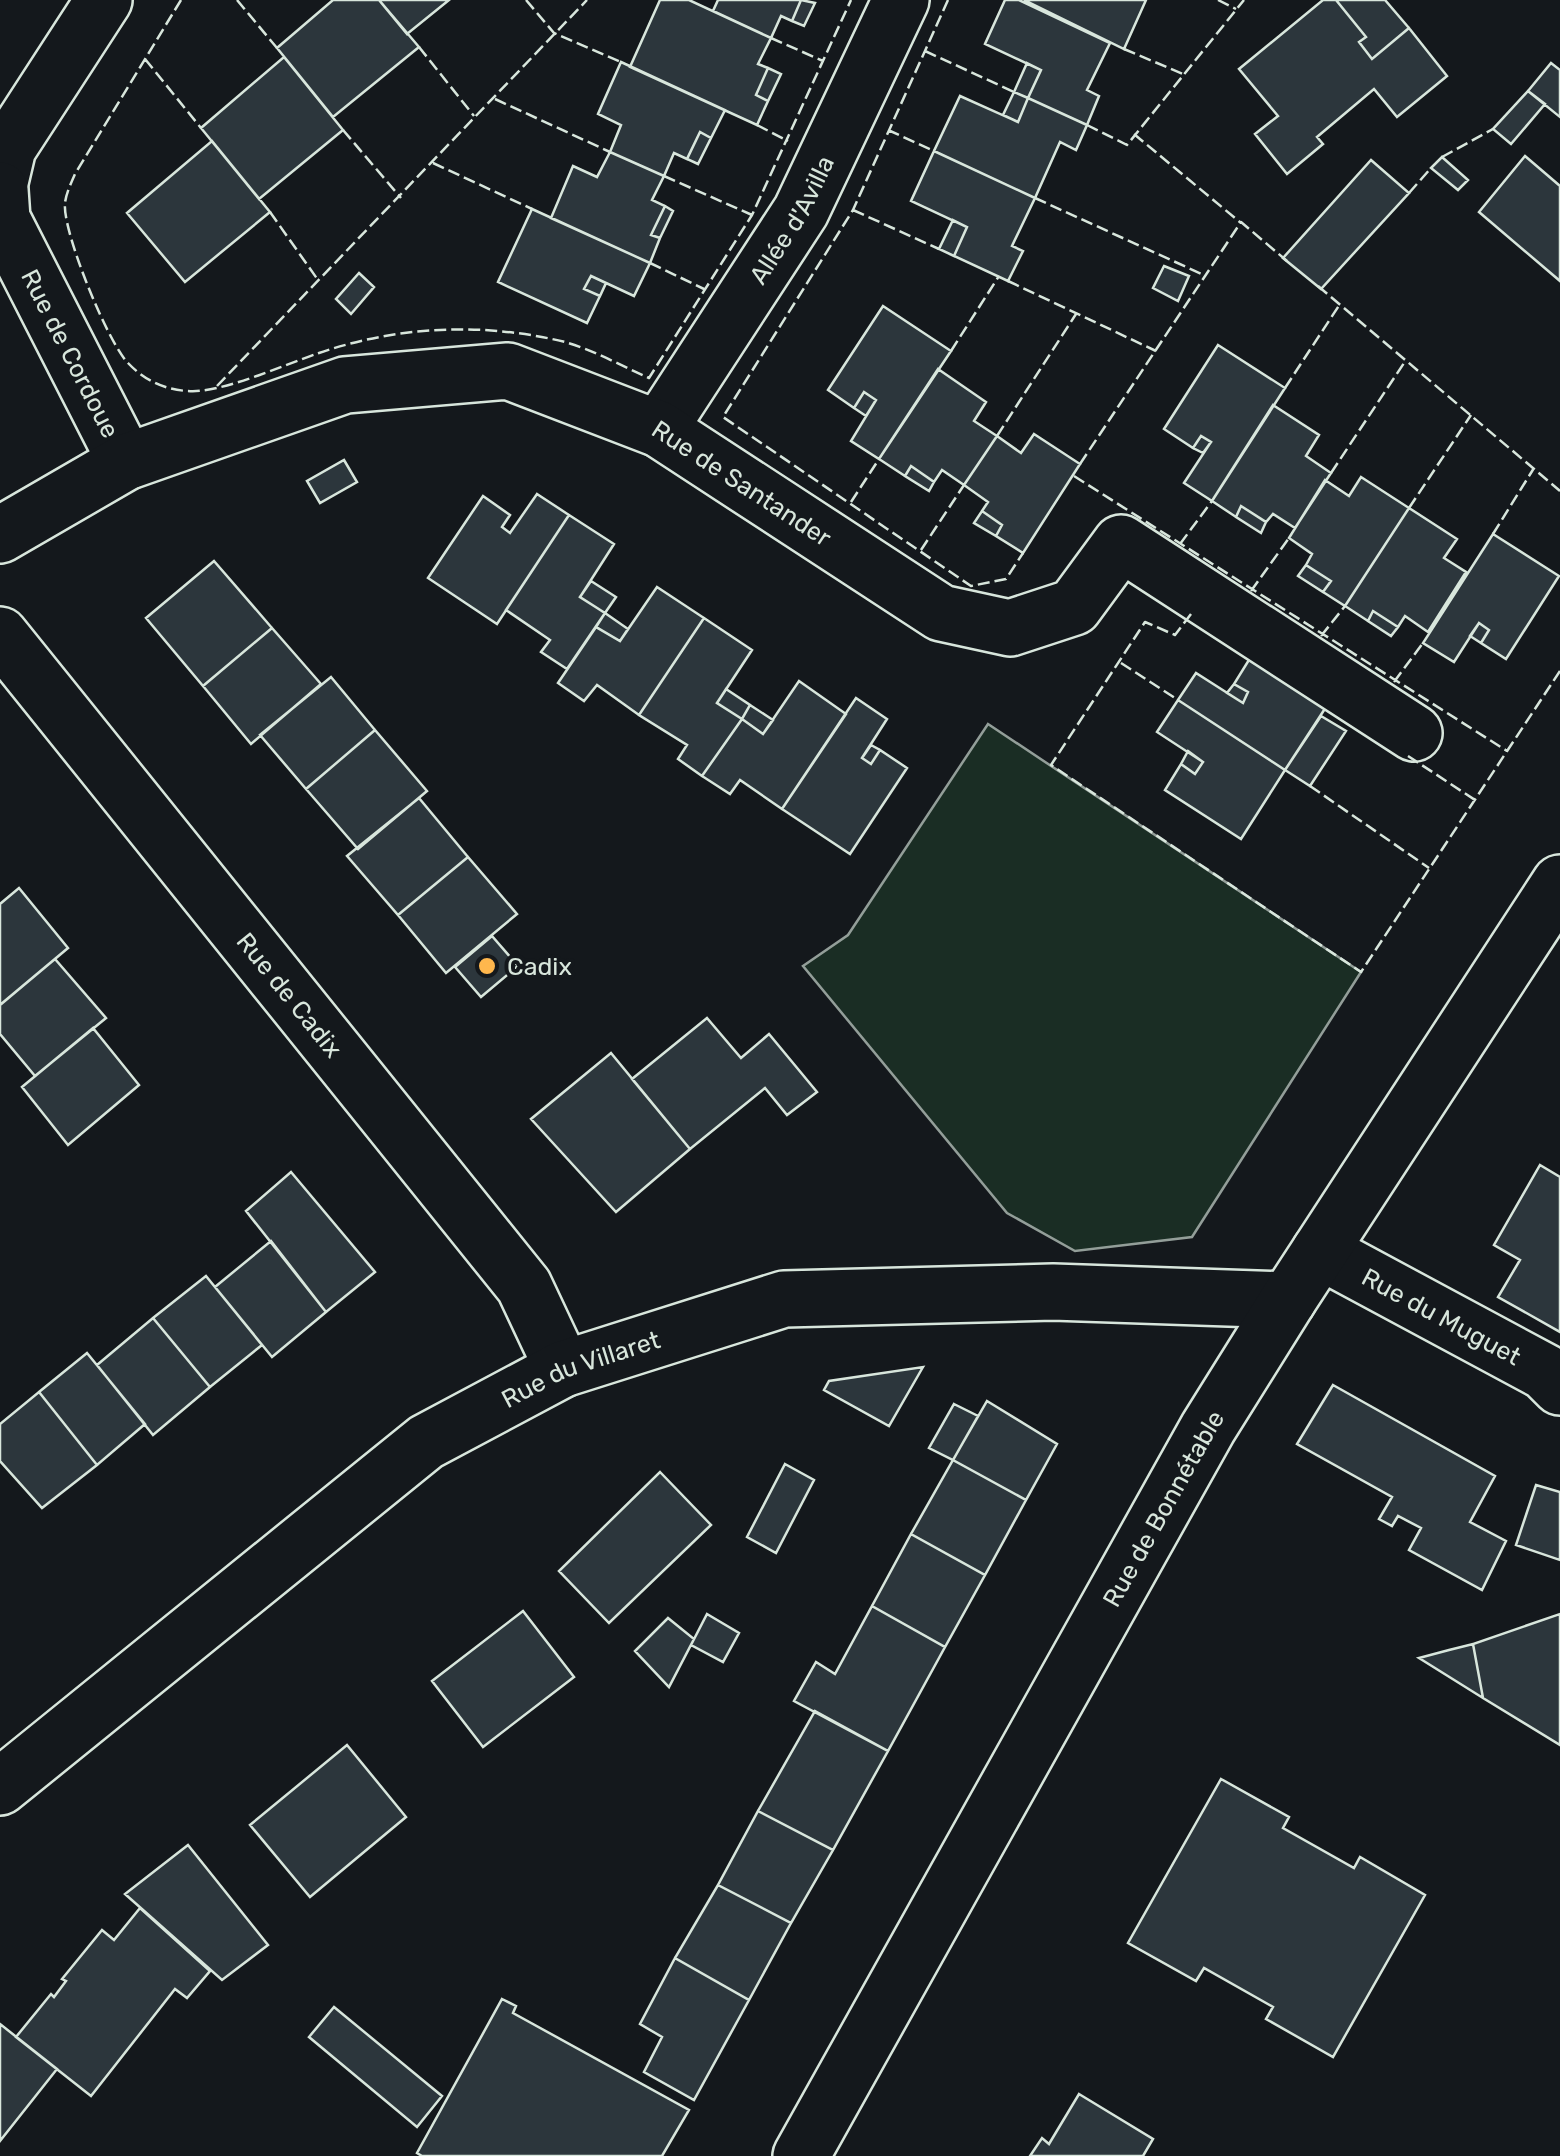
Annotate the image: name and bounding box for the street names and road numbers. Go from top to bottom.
street label: Allée d'Avilla [743,151,840,290]
street label: Rue de Cordoue [15,265,125,443]
street label: Rue de Santander [646,414,837,553]
street label: Rue de Cadix [230,927,348,1063]
street label: Rue du Muguet [1357,1262,1526,1371]
street label: Rue du Villaret [497,1325,664,1414]
street label: Rue de Bonnétable [1097,1405,1230,1612]

